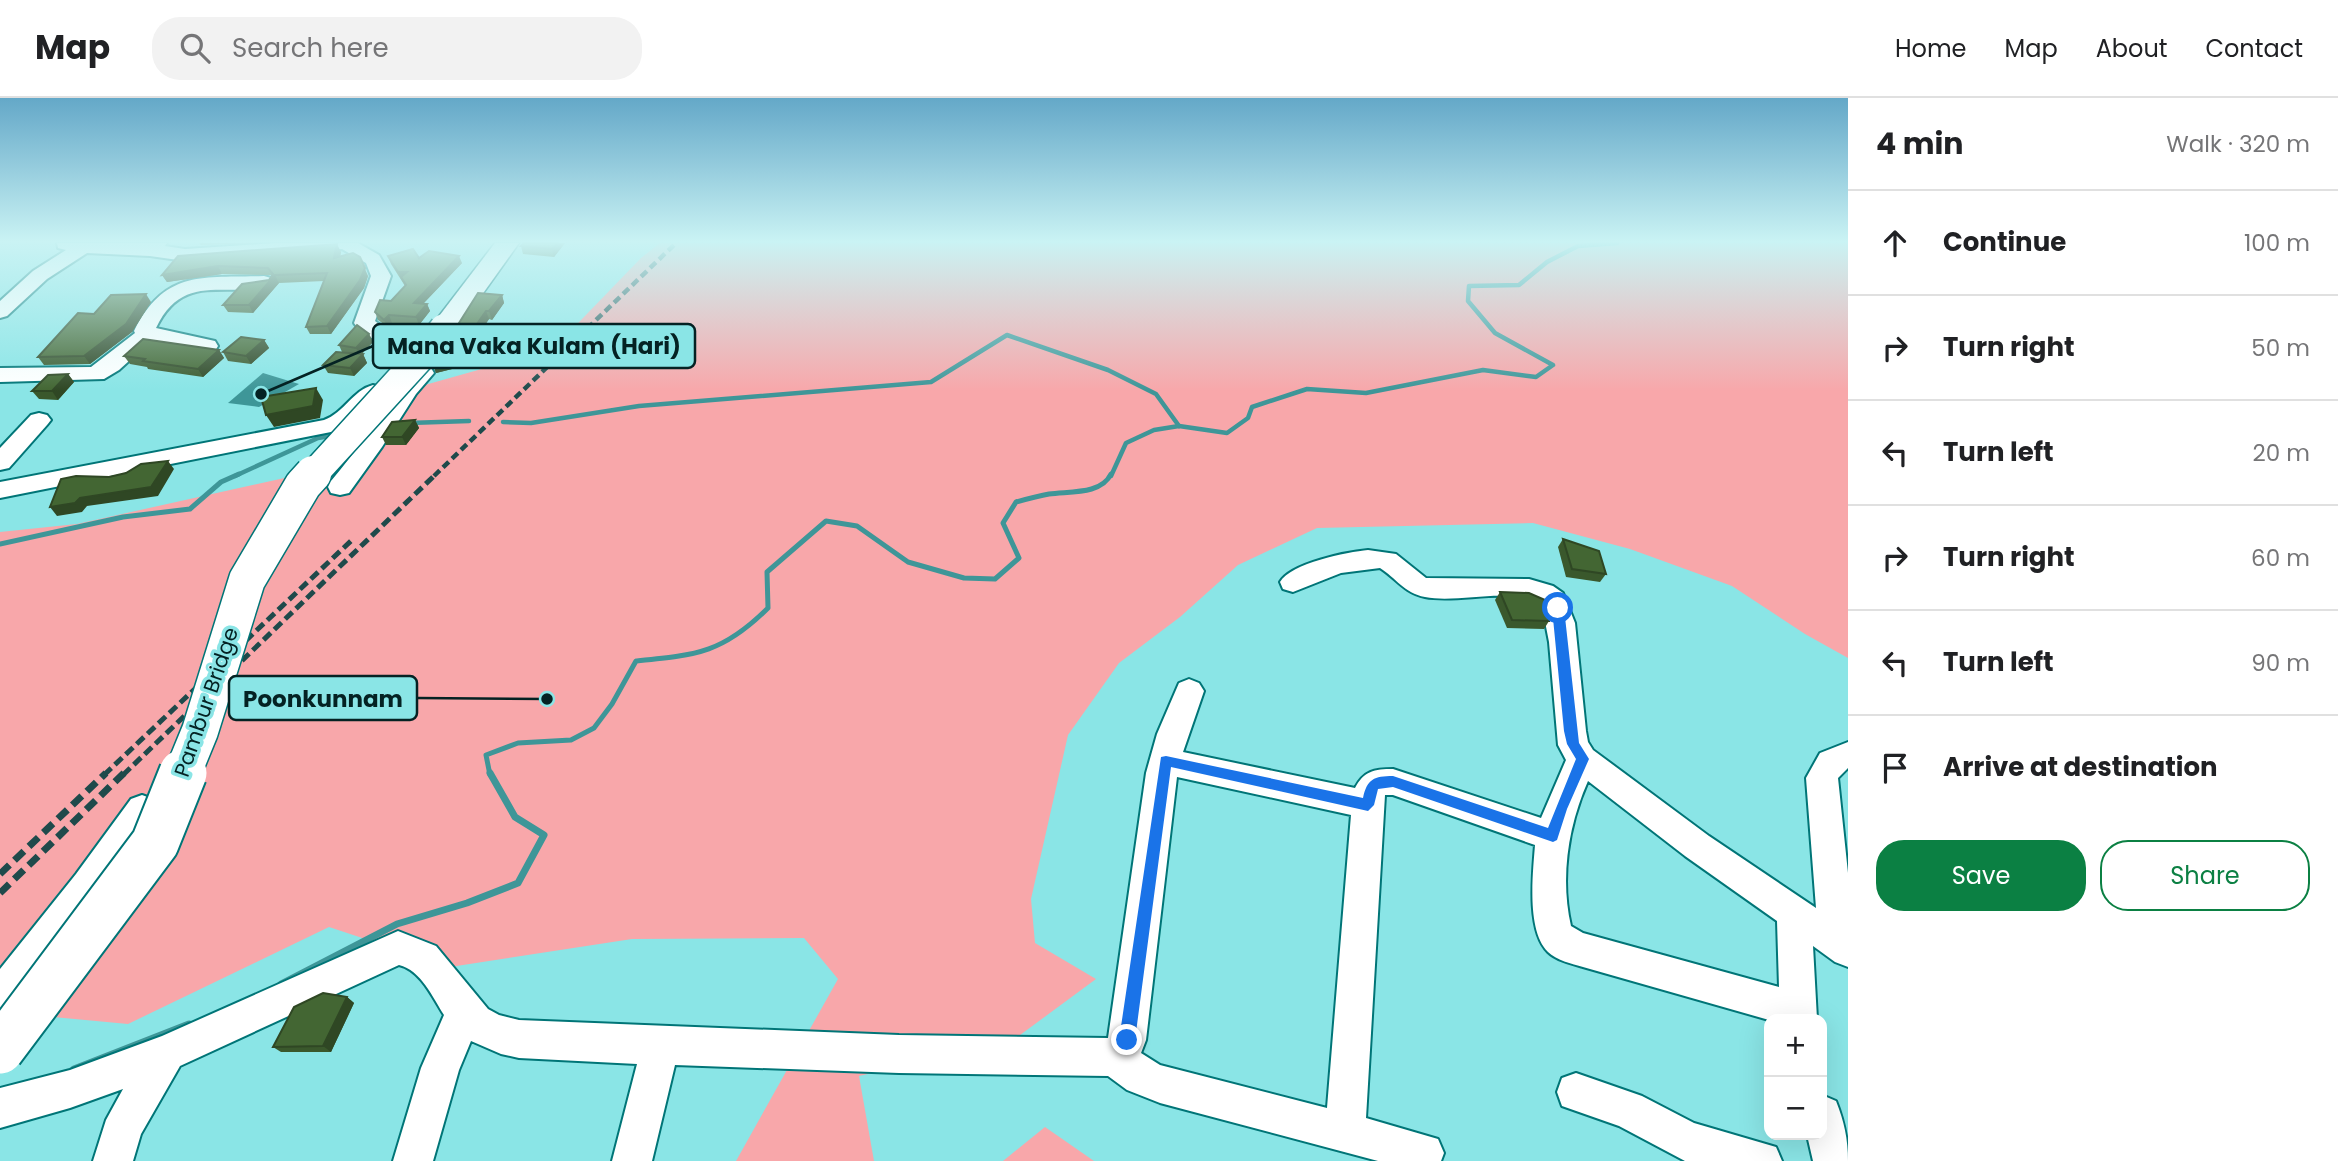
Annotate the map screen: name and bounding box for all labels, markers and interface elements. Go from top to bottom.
search box [152,17,642,80]
text: Map [35,24,110,71]
icon: search [176,29,214,67]
text: Search here [232,30,389,66]
text: Home [1895,32,1967,65]
text: Map [2005,32,2058,65]
text: About [2096,32,2167,65]
text: Contact [2205,32,2303,65]
text: 4 min [1876,122,1964,165]
text: Walk · 320 m [2166,128,2310,160]
icon: ahead [1876,224,1914,262]
text: Continue [1943,224,2066,260]
text: 100 m [2244,227,2310,259]
callout: Mana Vaka Kulam (Hari) [373,324,695,368]
icon: right [1876,329,1914,367]
text: Turn right [1943,329,2075,365]
text: Mana Vaka Kulam (Hari) [387,330,681,362]
text: 50 m [2251,332,2310,364]
icon: left [1876,434,1914,472]
text: Turn left [1943,434,2054,470]
text: 20 m [2252,437,2310,469]
icon: right [1876,539,1914,577]
text: Turn right [1943,539,2075,575]
text: 60 m [2251,542,2310,574]
route start [1542,592,1573,623]
street label: Pambur Bridge [167,623,245,781]
icon: left [1876,644,1914,682]
text: Turn left [1943,644,2054,680]
text: 90 m [2251,647,2310,679]
callout: Poonkunnam [229,676,417,720]
text: Poonkunnam [243,683,403,715]
icon: arrive [1876,749,1914,787]
text: Arrive at destination [1943,749,2218,785]
button: Save [1876,840,2086,911]
button: Share [2100,840,2310,911]
map controls [1764,1014,1827,1140]
button: + [1764,1014,1827,1077]
route end [1111,1024,1142,1055]
button: − [1764,1077,1827,1140]

